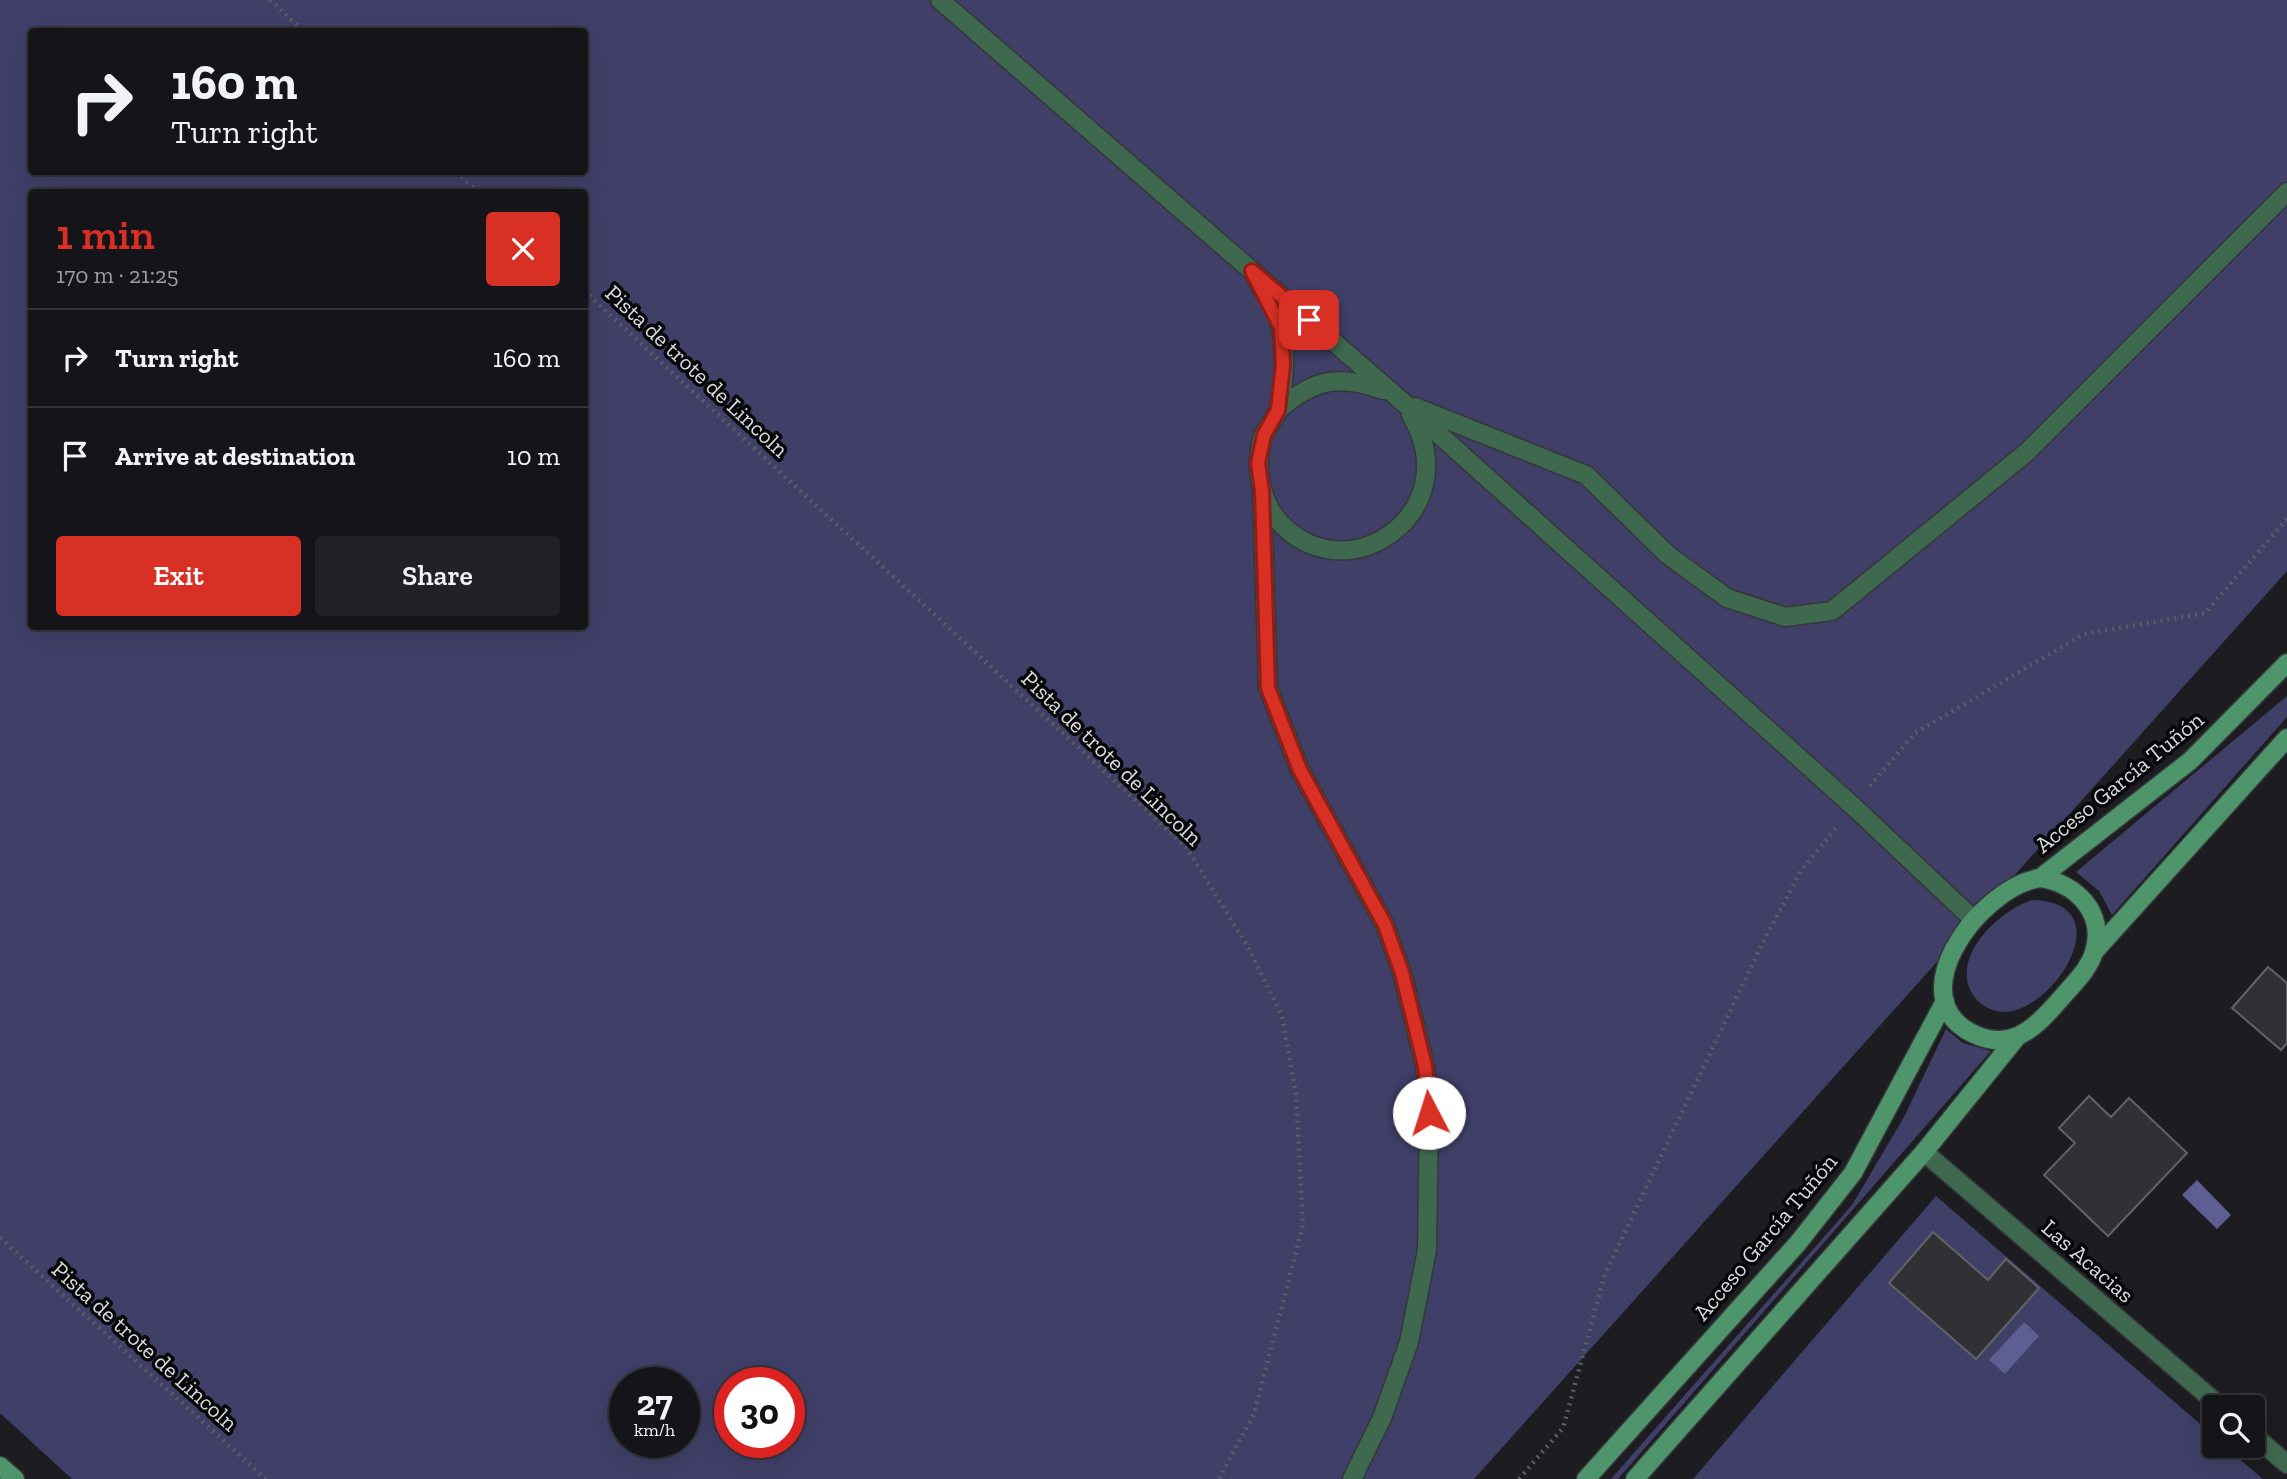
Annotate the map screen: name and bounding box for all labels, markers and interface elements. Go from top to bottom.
text: 160 m [171,53,297,112]
icon: right [56,56,147,147]
text: Turn right [171,113,318,151]
text: 1 min [56,209,155,260]
button: close [486,212,560,286]
text: 170 m · 21:25 [56,261,179,289]
street label: Pista de trote de Lincoln [600,279,794,463]
pin [1279,290,1339,350]
icon: arrive [1290,301,1328,339]
icon: right [56,339,94,377]
text: Turn right [115,342,238,374]
text: 160 m [493,342,560,374]
icon: arrive [56,437,94,475]
text: Arrive at destination [115,440,355,472]
text: 10 m [507,440,560,472]
button: Exit [56,536,301,616]
button: Share [315,536,560,616]
street label: Pista de trote de Lincoln [1016,664,1208,852]
street label: Acceso García Tuñón [2029,705,2209,859]
position arrow [1392,1076,1466,1150]
street label: Acceso García Tuñón [1687,1148,1843,1326]
street label: Las Acacias [2036,1213,2140,1309]
street label: Pista de trote de Lincoln [46,1255,244,1437]
speed limit sign: 30 [714,1367,805,1458]
text: 27 [636,1382,673,1424]
map controls [2202,1395,2265,1458]
button: search [2202,1395,2265,1458]
text: km/h [634,1419,675,1441]

